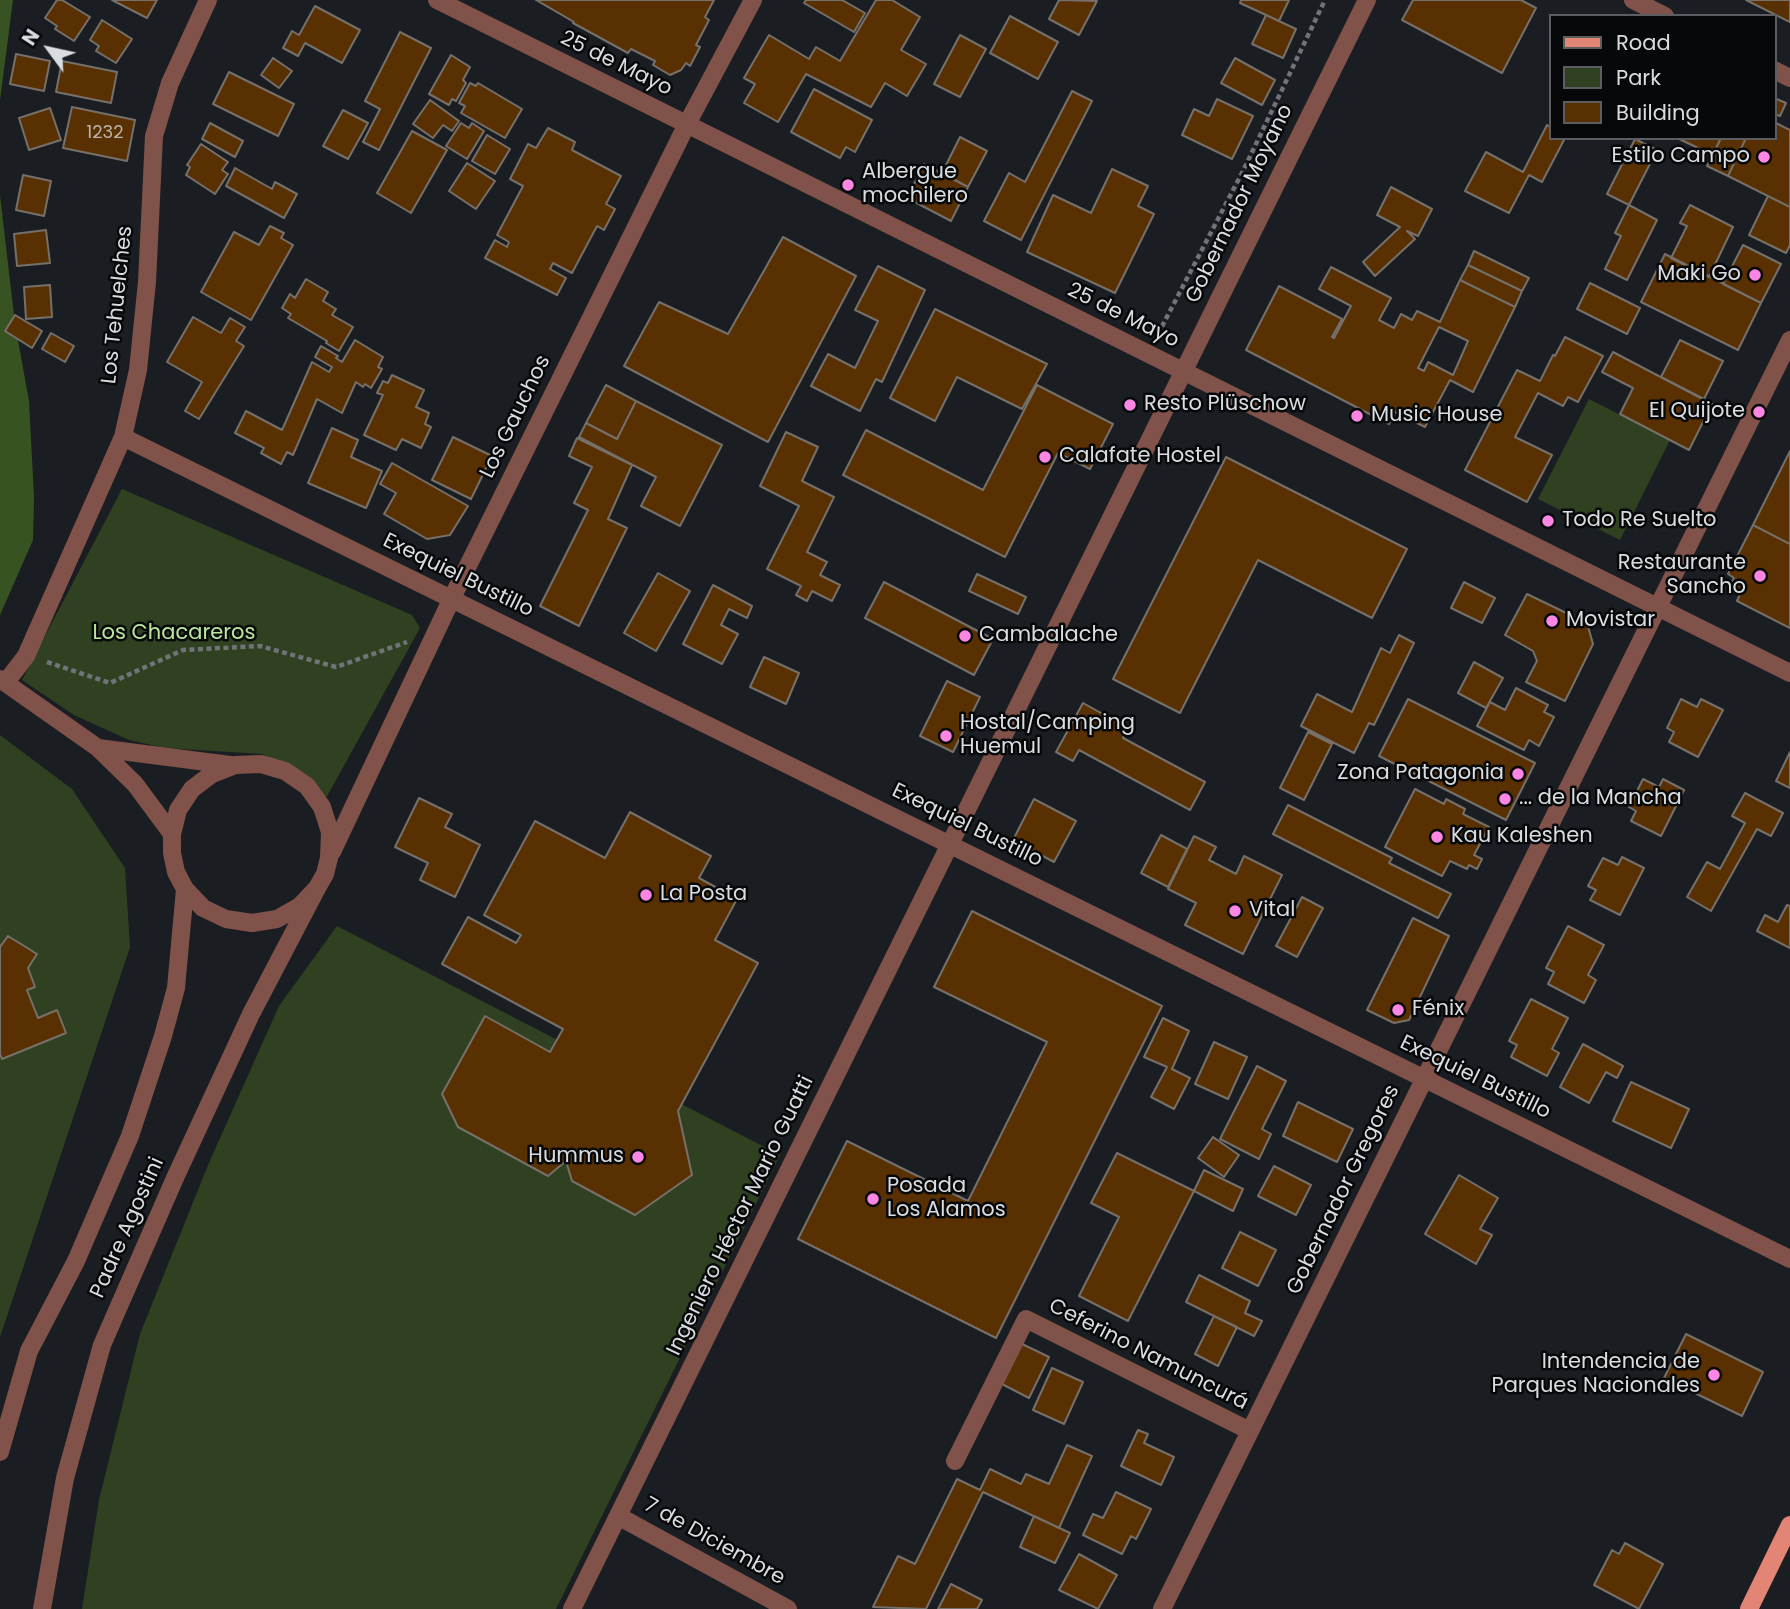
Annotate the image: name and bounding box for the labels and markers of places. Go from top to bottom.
place label: Estilo Campo [1612,144,1750,170]
marker: Estilo Campo [1756,149,1772,165]
place label: Albergue mochilero [862,160,968,210]
marker: Albergue mochilero [840,177,856,193]
place label: Maki Go [1657,262,1741,288]
marker: Maki Go [1747,267,1763,283]
place label: Resto Plüschow [1144,392,1306,418]
marker: Resto Plüschow [1122,397,1138,413]
place label: El Quijote [1649,399,1745,425]
place label: Music House [1371,403,1502,429]
marker: El Quijote [1751,404,1767,420]
marker: Music House [1349,408,1365,424]
place label: Calafate Hostel [1059,444,1221,470]
marker: Calafate Hostel [1037,449,1053,465]
place label: Todo Re Suelto [1562,508,1716,534]
marker: Todo Re Suelto [1540,513,1556,529]
place label: Restaurante Sancho [1618,551,1746,601]
marker: Restaurante Sancho [1752,568,1768,584]
place label: Movistar [1566,608,1655,634]
marker: Movistar [1544,613,1560,629]
place label: Cambalache [979,623,1118,649]
marker: Cambalache [957,628,973,644]
place label: Hostal/Camping Huemul [960,711,1135,761]
marker: Hostal/Camping Huemul [938,728,954,744]
place label: Zona Patagonia [1337,761,1504,787]
marker: Zona Patagonia [1510,766,1526,782]
place label: ... de la Mancha [1519,786,1682,812]
marker: ... de la Mancha [1497,791,1513,807]
place label: Kau Kaleshen [1451,824,1593,850]
marker: Kau Kaleshen [1429,829,1445,845]
place label: La Posta [660,882,747,908]
marker: La Posta [638,887,654,903]
place label: Vital [1249,898,1295,924]
marker: Vital [1227,903,1243,919]
place label: Fénix [1412,997,1464,1023]
marker: Fénix [1390,1002,1406,1018]
place label: Hummus [528,1144,624,1170]
marker: Hummus [630,1149,646,1165]
place label: Posada Los Alamos [887,1174,1006,1224]
marker: Posada Los Alamos [865,1191,881,1207]
place label: Intendencia de Parques Nacionales [1491,1350,1700,1400]
marker: Intendencia de Parques Nacionales [1706,1367,1722,1383]

